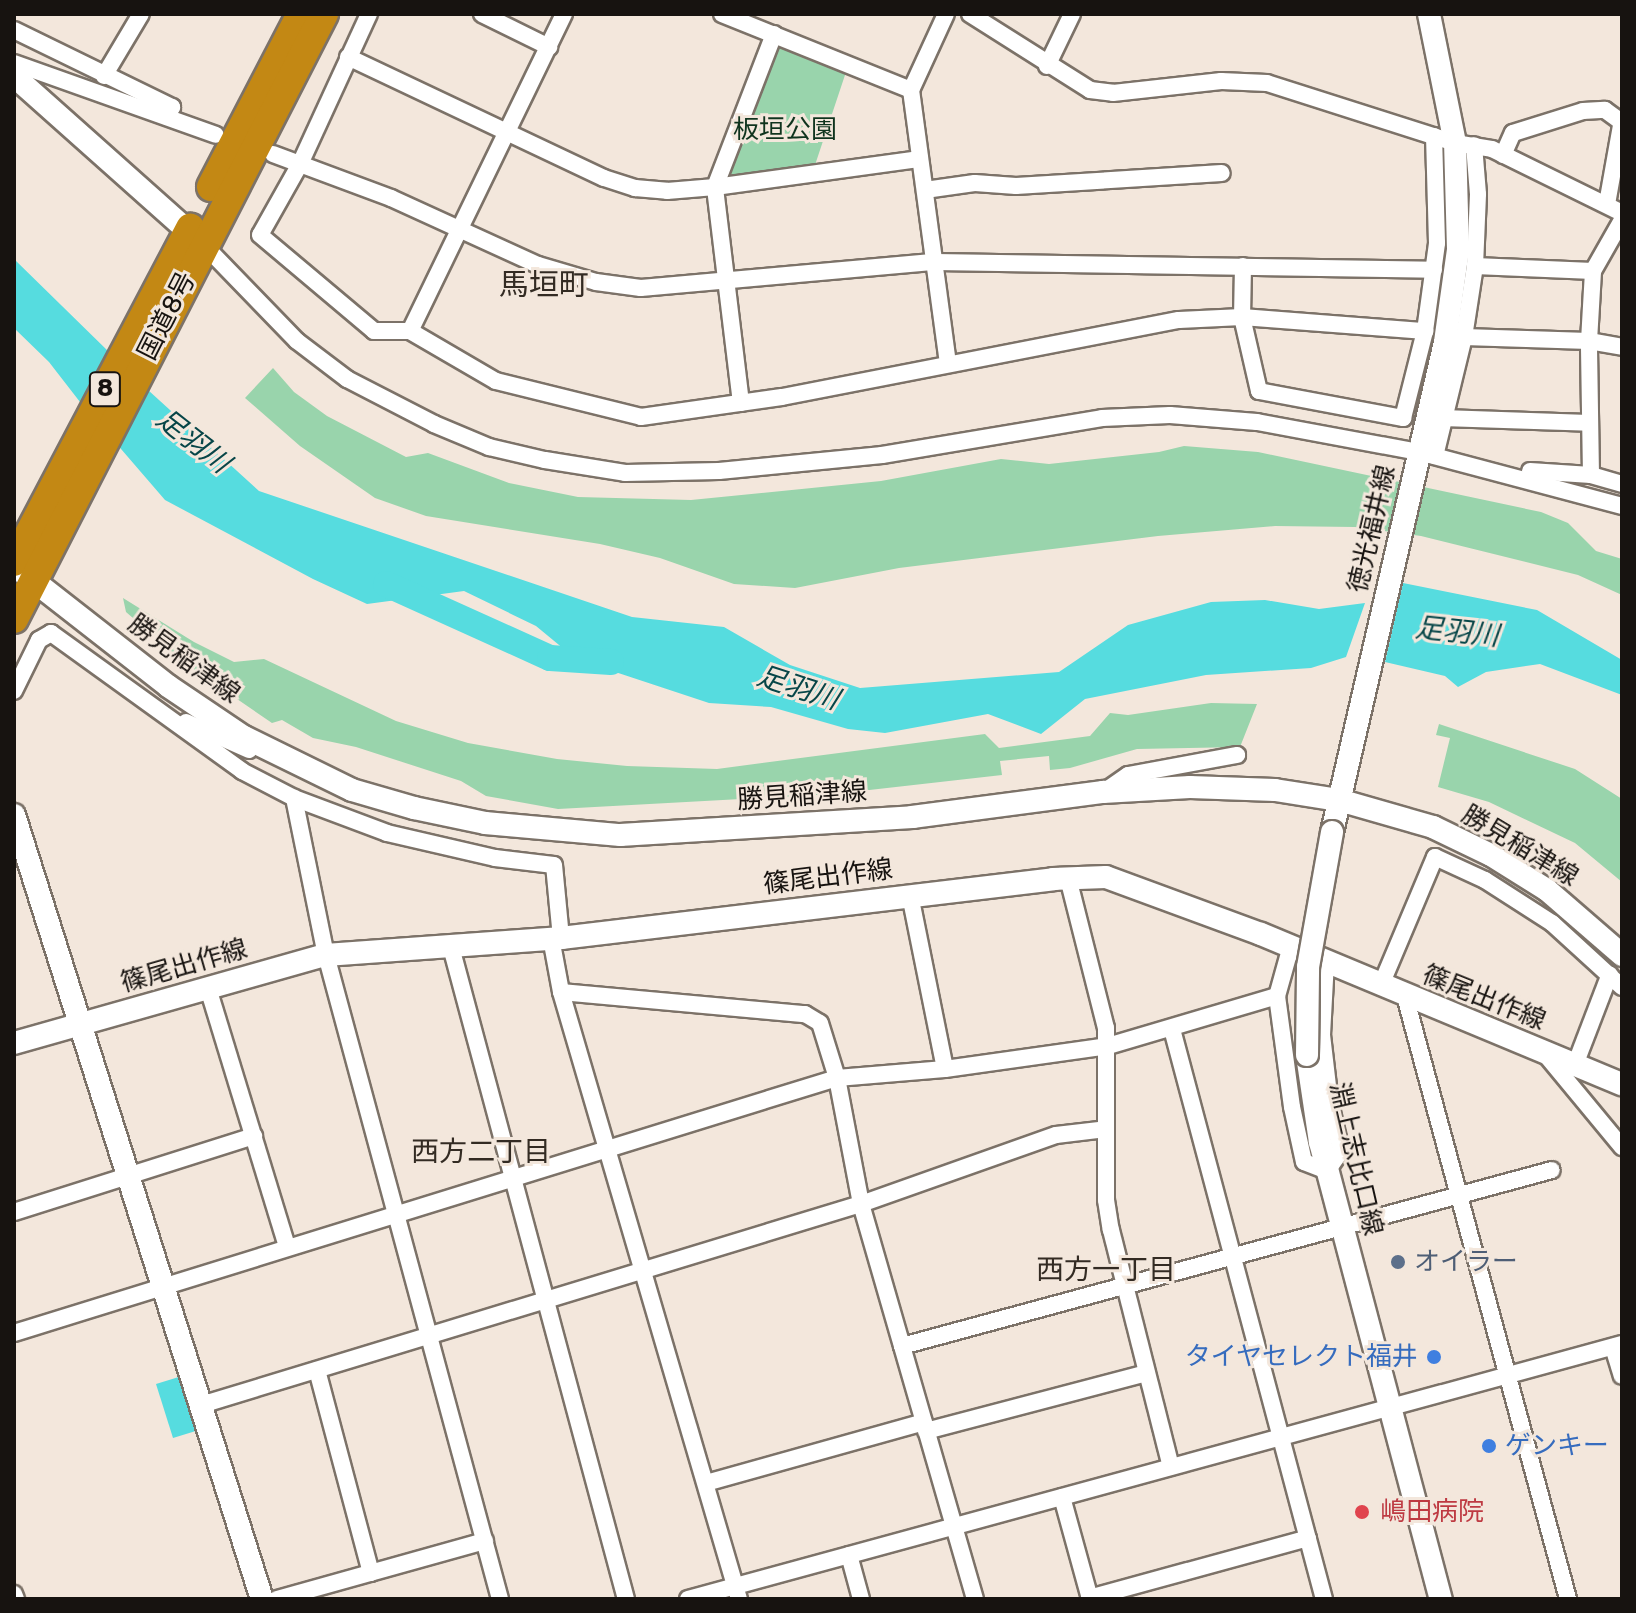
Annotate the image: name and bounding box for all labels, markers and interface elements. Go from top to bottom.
park label: 板垣公園 [733,114,837,146]
street label: 国道8号 [132,267,202,365]
district label: 馬垣町 [499,267,589,303]
road number: 8 [87,369,123,409]
water label: 足羽川 [150,402,236,480]
street label: 徳光福井線 [1342,462,1402,596]
street label: 勝見稲津線 [122,608,246,710]
water label: 足羽川 [1413,611,1501,653]
water label: 足羽川 [753,659,843,717]
street label: 勝見稲津線 [736,776,868,816]
street label: 勝見稲津線 [1456,799,1584,893]
street label: 篠尾出作線 [762,854,894,900]
street label: 篠尾出作線 [117,933,251,999]
street label: 篠尾出作線 [1418,959,1550,1037]
street label: 淵上志比口線 [1323,1079,1389,1239]
district label: 西方二丁目 [411,1135,551,1169]
place label: オイラー [1414,1246,1518,1278]
district label: 西方一丁目 [1036,1253,1176,1287]
marker: オイラー [1389,1253,1407,1271]
place label: タイヤセレクト福井 [1184,1341,1418,1373]
marker: タイヤセレクト福井 [1425,1348,1443,1366]
place label: ゲンキー [1505,1430,1609,1462]
marker: ゲンキー [1480,1437,1498,1455]
place label: 嶋田病院 [1380,1496,1484,1528]
marker: 嶋田病院 [1351,1501,1373,1523]

